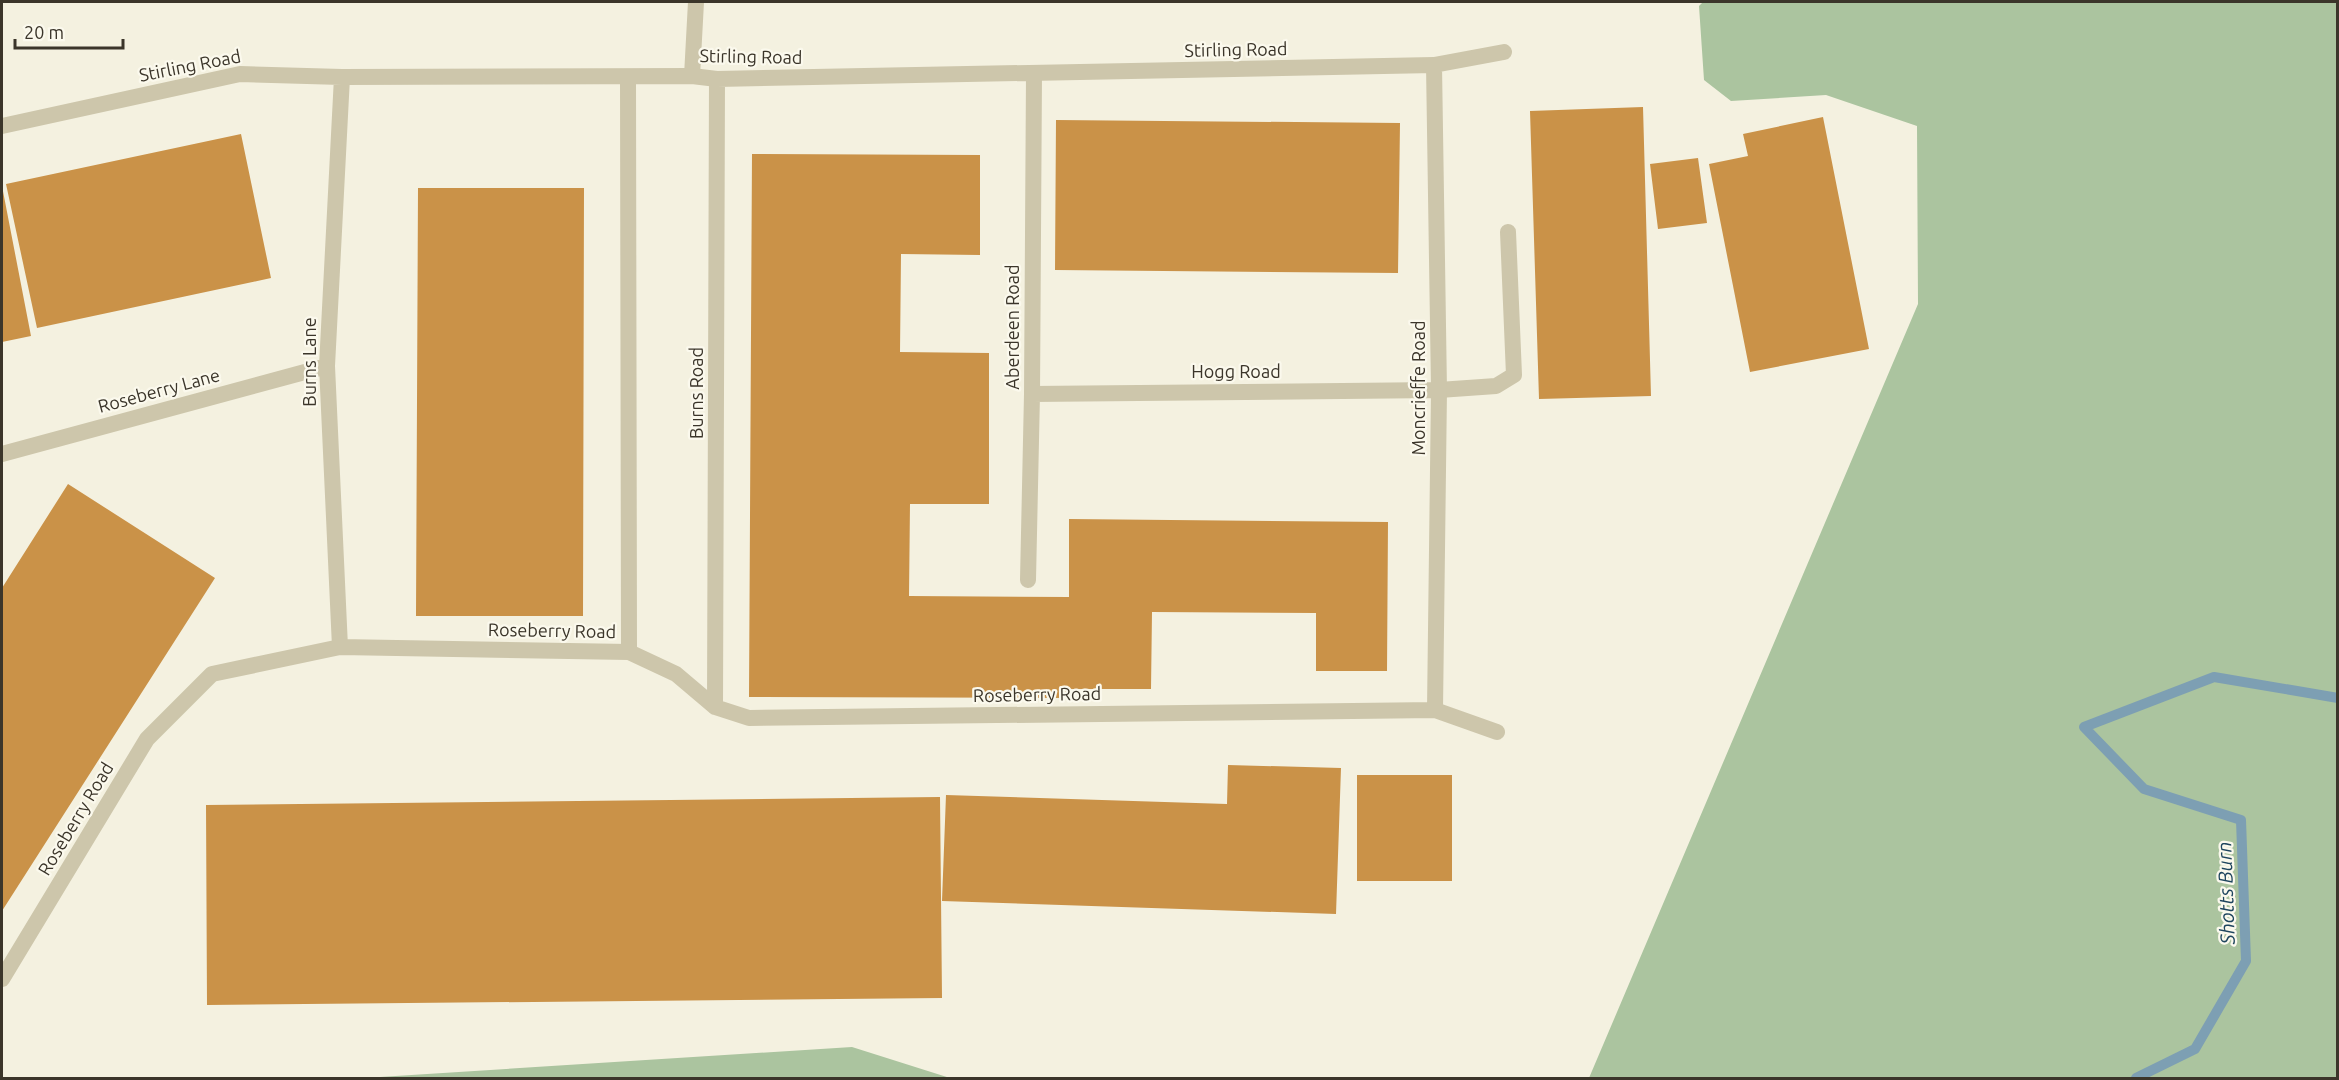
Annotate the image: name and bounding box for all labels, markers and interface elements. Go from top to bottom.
scale bar [15,12,123,50]
text: 20 m [24,22,64,42]
street label: Stirling Road [1184,38,1288,60]
street label: Stirling Road [137,45,242,85]
street label: Stirling Road [699,45,803,67]
street label: Aberdeen Road [1002,264,1022,390]
street label: Burns Lane [299,317,319,407]
street label: Moncrieffe Road [1408,320,1428,456]
street label: Burns Road [686,347,706,439]
street label: Hogg Road [1191,361,1281,381]
street label: Roseberry Lane [96,364,222,416]
street label: Roseberry Road [488,619,616,641]
street label: Roseberry Road [973,683,1101,705]
street label: Roseberry Road [34,758,117,879]
water label: Shotts Burn [2212,841,2239,946]

